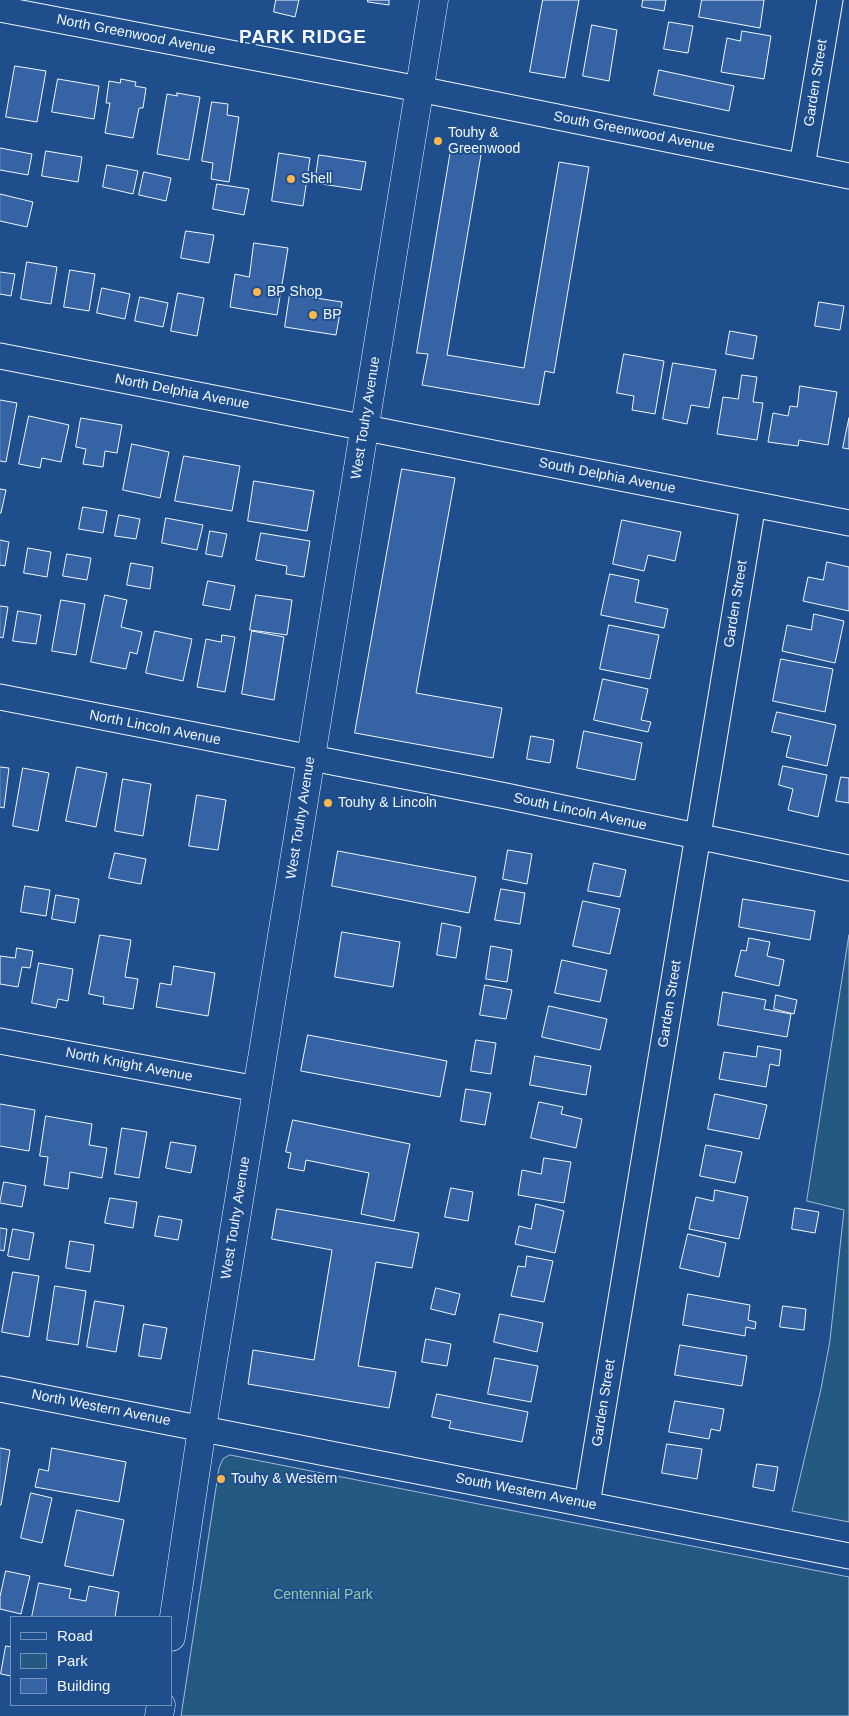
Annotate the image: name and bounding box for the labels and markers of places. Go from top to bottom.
place label: Touhy & Greenwood [448,125,520,158]
marker: Touhy & Greenwood [432,135,444,147]
place label: Shell [301,171,332,187]
marker: Shell [285,173,297,185]
place label: BP Shop [267,284,322,300]
marker: BP Shop [251,286,263,298]
place label: BP [323,307,342,323]
marker: BP [307,309,319,321]
place label: Touhy & Lincoln [338,795,437,811]
marker: Touhy & Lincoln [322,797,334,809]
place label: Touhy & Western [231,1471,337,1487]
marker: Touhy & Western [215,1473,227,1485]

